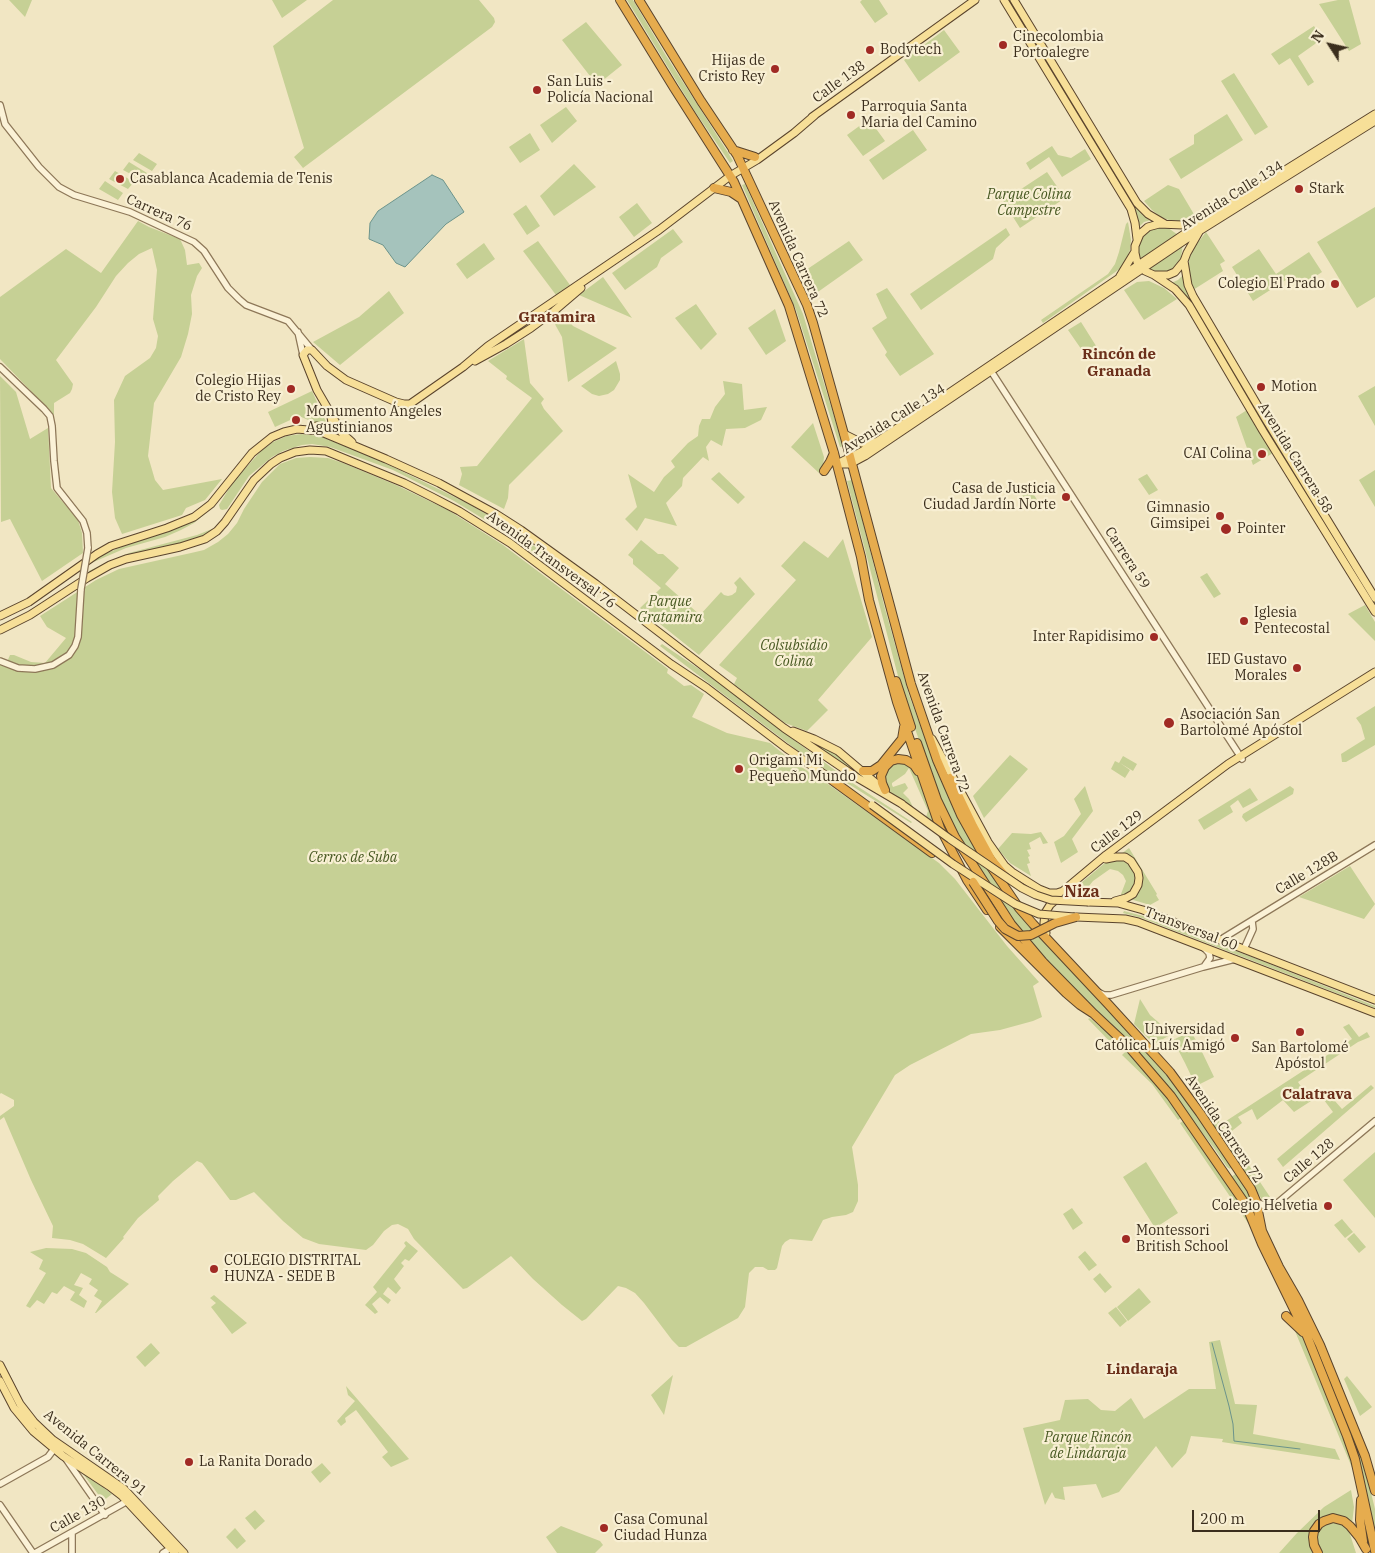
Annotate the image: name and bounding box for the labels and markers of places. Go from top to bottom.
place label: Cinecolombia Portoalegre [1013,29,1104,62]
marker: Cinecolombia Portoalegre [997,39,1009,51]
place label: Bodytech [880,42,942,58]
marker: Bodytech [864,44,876,56]
place label: Hijas de Cristo Rey [699,53,765,85]
marker: Hijas de Cristo Rey [769,63,781,75]
place label: San Luis - Policía Nacional [547,74,653,106]
marker: San Luis - Policía Nacional [531,84,543,96]
place label: Parroquia Santa Maria del Camino [861,99,977,132]
marker: Parroquia Santa Maria del Camino [845,109,857,121]
place label: Casablanca Academia de Tenis [130,171,333,187]
marker: Casablanca Academia de Tenis [114,173,126,185]
place label: Stark [1309,181,1344,197]
marker: Stark [1293,183,1305,195]
place label: Colegio El Prado [1218,276,1325,292]
marker: Colegio El Prado [1329,278,1341,290]
place label: Colegio Hijas de Cristo Rey [195,373,281,406]
place label: Motion [1271,379,1317,395]
marker: Motion [1255,381,1267,393]
marker: Colegio Hijas de Cristo Rey [285,383,297,395]
place label: Monumento Ángeles Agustinianos [306,404,442,437]
marker: Monumento Ángeles Agustinianos [290,414,302,426]
place label: CAI Colina [1183,446,1252,462]
marker: CAI Colina [1256,448,1268,460]
place label: Casa de Justicia Ciudad Jardín Norte [923,481,1056,514]
marker: Casa de Justicia Ciudad Jardín Norte [1060,491,1072,503]
place label: Gimnasio Gimsipei [1146,500,1210,532]
marker: Gimnasio Gimsipei [1214,510,1226,522]
place label: Pointer [1237,521,1285,537]
marker: Pointer [1219,522,1233,536]
place label: Iglesia Pentecostal [1254,605,1330,638]
marker: Iglesia Pentecostal [1238,615,1250,627]
place label: Inter Rapidisimo [1033,629,1144,645]
marker: Inter Rapidisimo [1148,631,1160,643]
place label: IED Gustavo Morales [1207,652,1287,684]
marker: IED Gustavo Morales [1291,662,1303,674]
place label: Asociación San Bartolomé Apóstol [1180,707,1302,740]
marker: Asociación San Bartolomé Apóstol [1162,716,1176,730]
place label: Origami Mi Pequeño Mundo [749,753,856,786]
marker: Origami Mi Pequeño Mundo [733,763,745,775]
place label: Universidad Católica Luís Amigó [1095,1022,1225,1054]
marker: San Bartolomé Apóstol [1294,1026,1306,1038]
marker: Universidad Católica Luís Amigó [1229,1032,1241,1044]
place label: San Bartolomé Apóstol [1251,1040,1349,1072]
place label: Colegio Helvetia [1212,1198,1318,1214]
marker: Colegio Helvetia [1322,1200,1334,1212]
place label: Montessori British School [1136,1223,1228,1256]
marker: Montessori British School [1120,1233,1132,1245]
place label: COLEGIO DISTRITAL HUNZA - SEDE B [224,1253,361,1285]
marker: COLEGIO DISTRITAL HUNZA - SEDE B [208,1263,220,1275]
place label: La Ranita Dorado [199,1454,312,1470]
marker: La Ranita Dorado [183,1456,195,1468]
place label: Casa Comunal Ciudad Hunza [614,1512,708,1544]
marker: Casa Comunal Ciudad Hunza [598,1522,610,1534]

